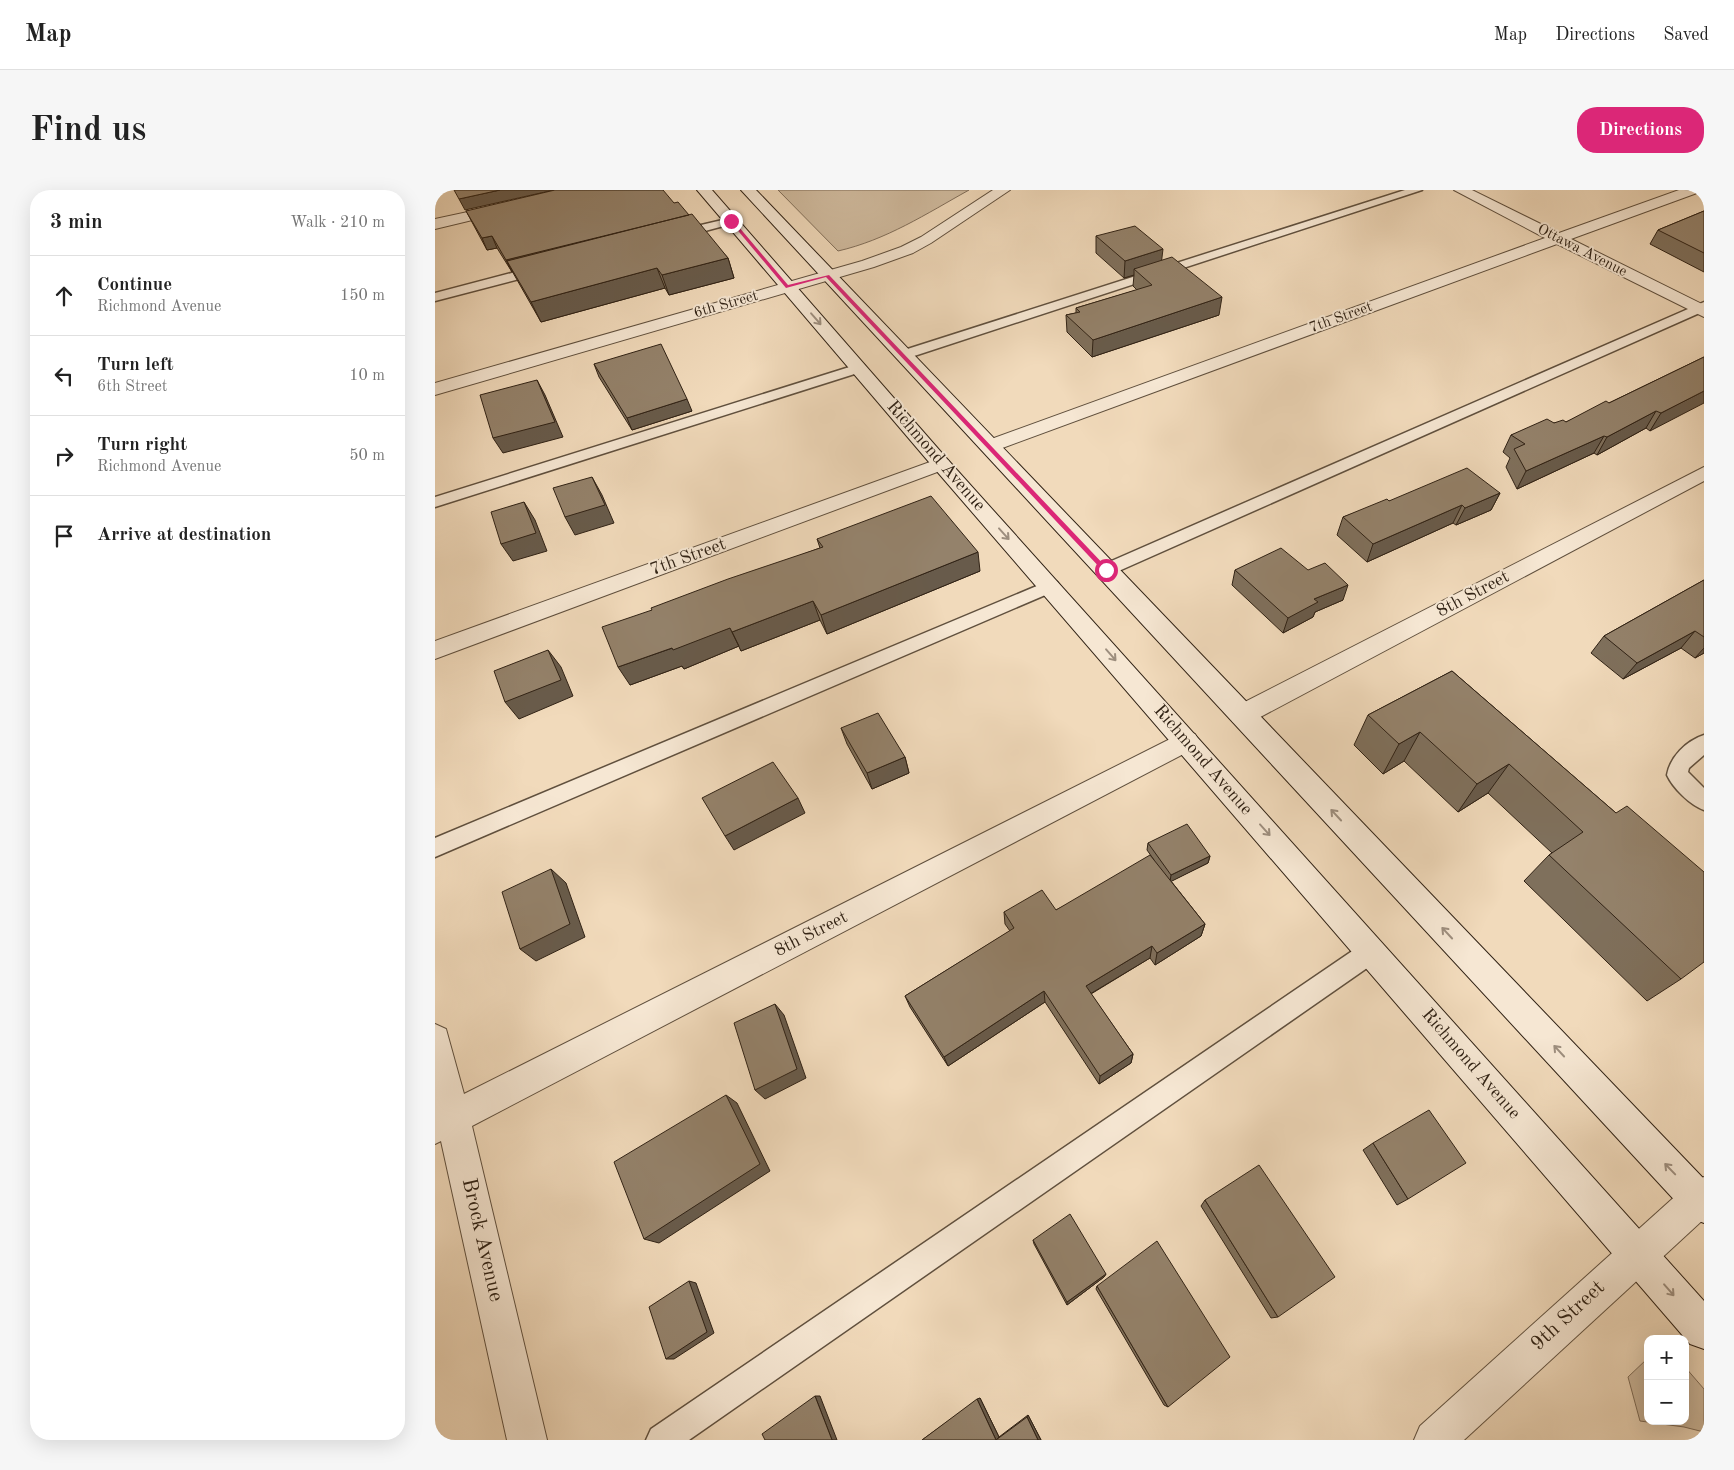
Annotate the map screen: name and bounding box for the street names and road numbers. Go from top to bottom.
street label: Ottawa Avenue [1535,222,1629,280]
street label: 6th Street [692,289,760,321]
street label: 7th Street [1307,300,1375,336]
street label: Richmond Avenue [883,397,989,515]
street label: 7th Street [648,535,728,579]
street label: 8th Street [1434,567,1512,621]
street label: Richmond Avenue [1150,701,1256,819]
street label: 8th Street [772,908,850,960]
street label: Richmond Avenue [1418,1005,1524,1123]
street label: Brock Avenue [458,1176,506,1304]
street label: 9th Street [1527,1277,1609,1355]

